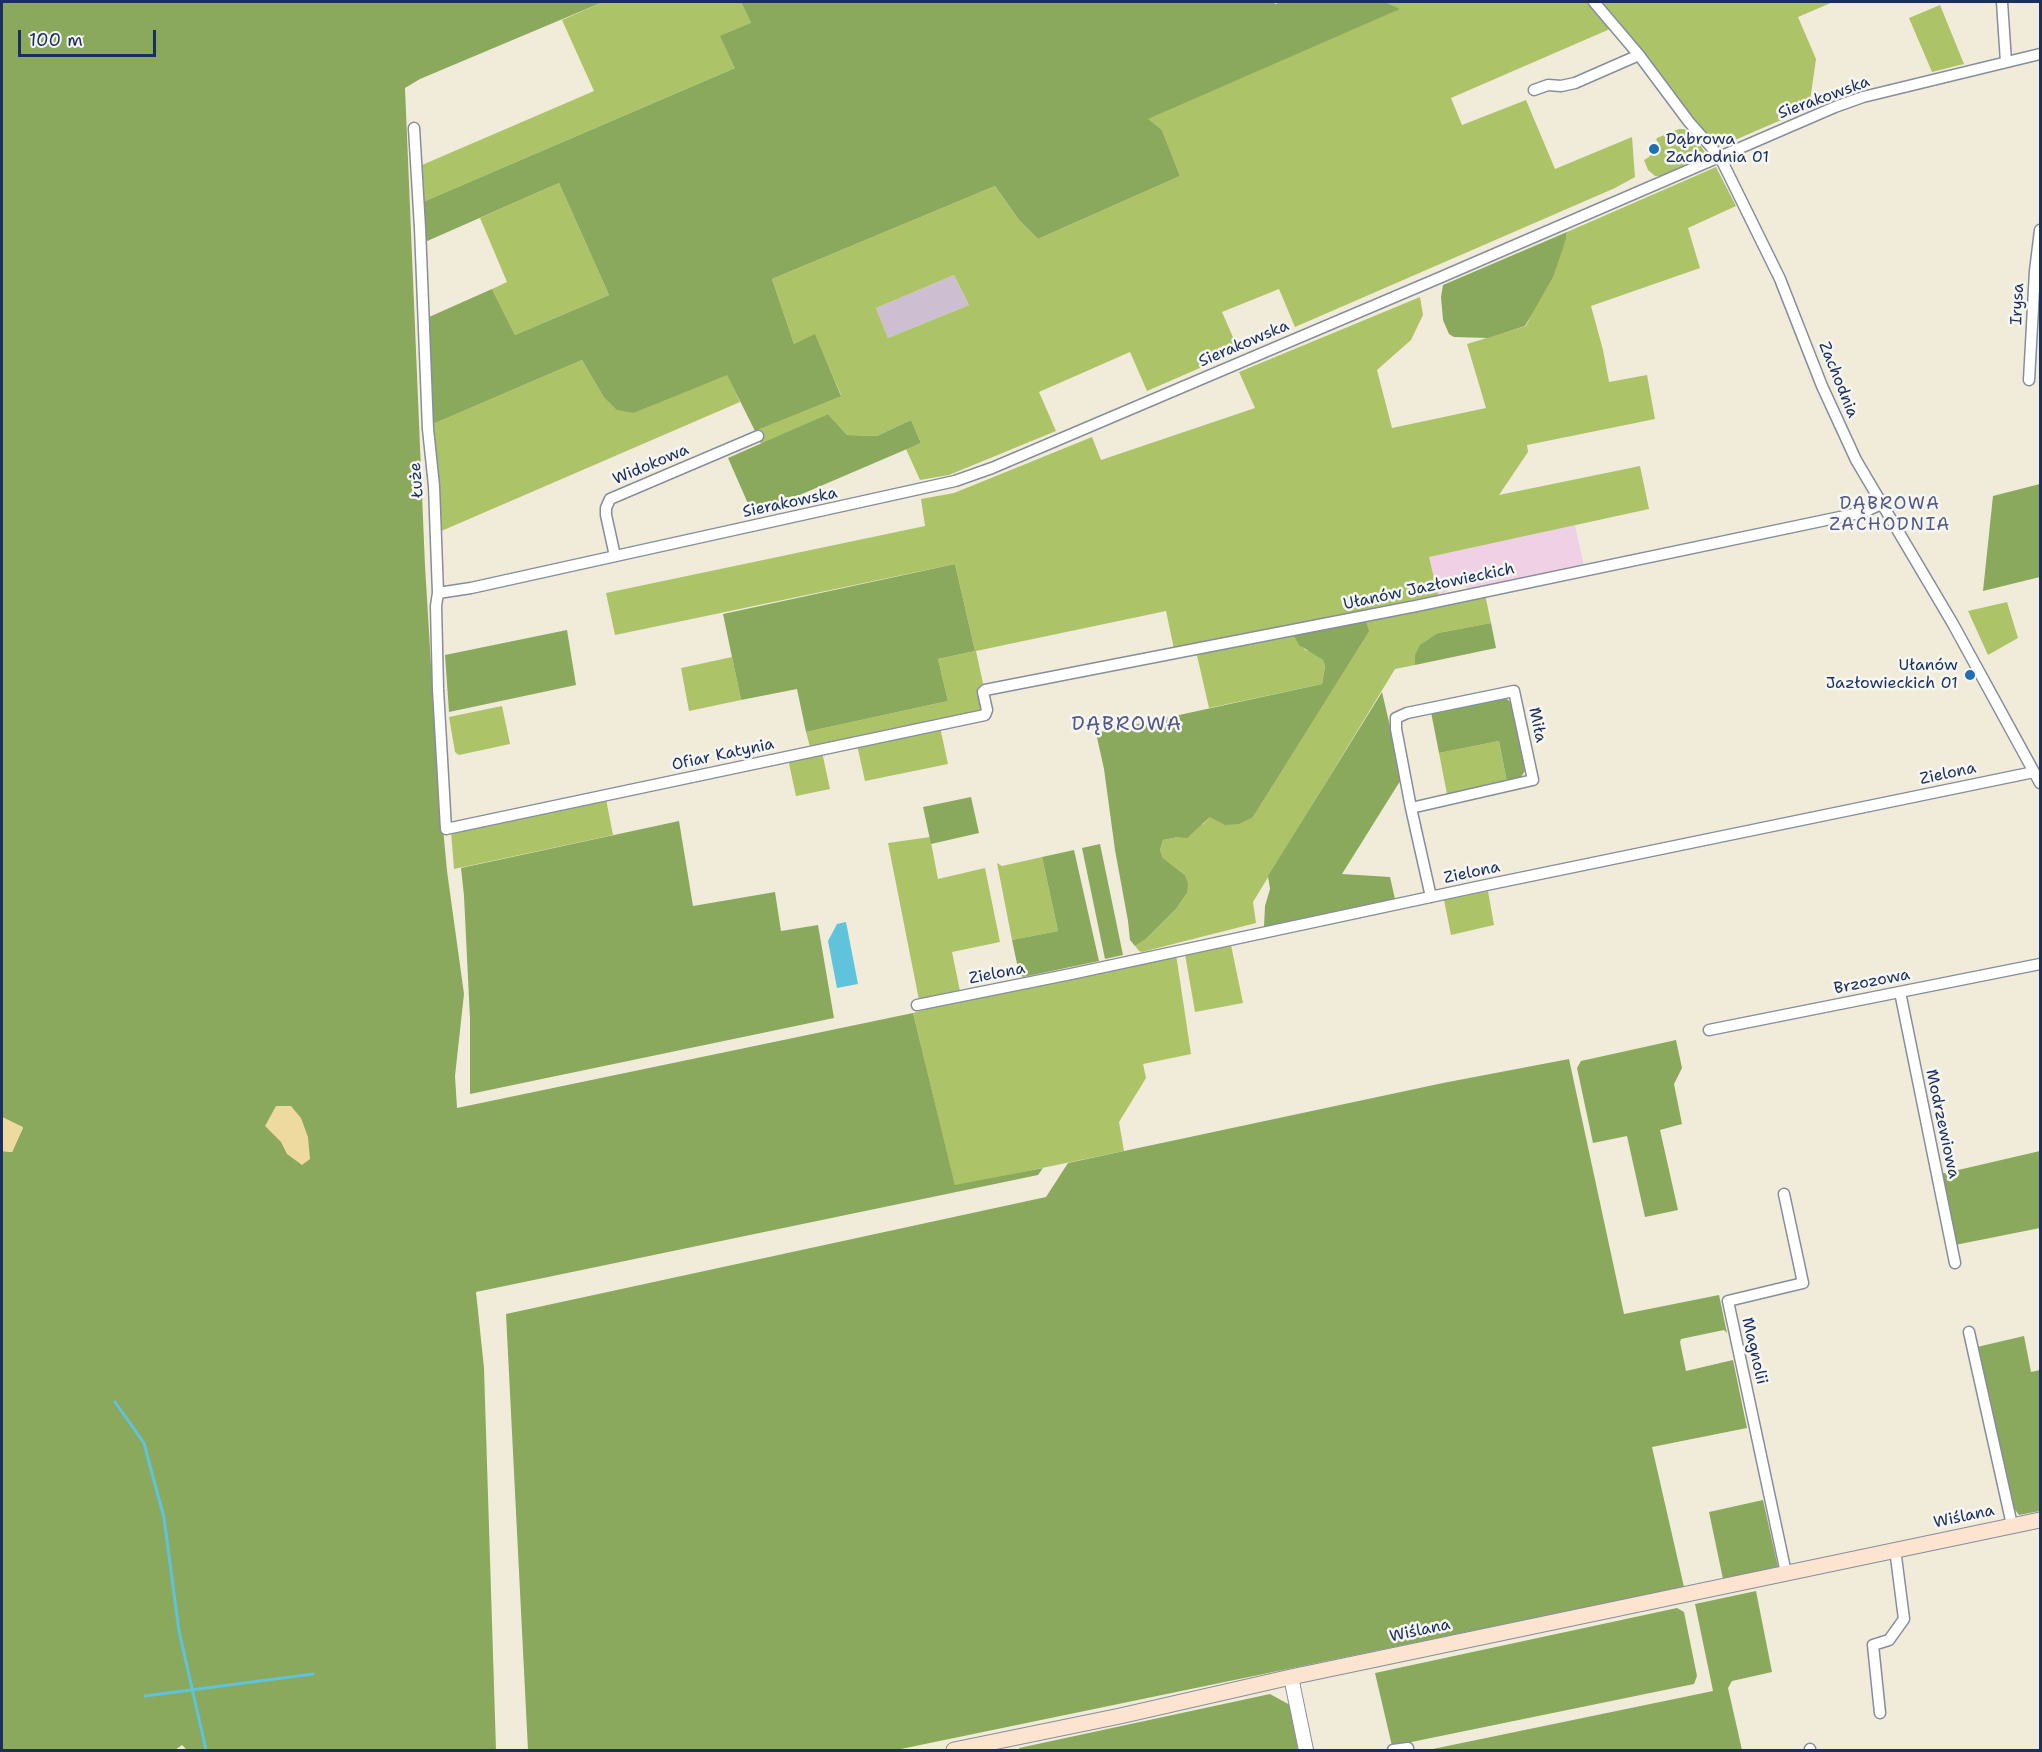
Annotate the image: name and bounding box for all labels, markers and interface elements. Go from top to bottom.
scale bar [21,18,159,56]
text: 100 m [29,28,83,52]
street label: Sierakowska [1775,73,1873,123]
place label: Dąbrowa Zachodnia 01 [1666,130,1769,168]
marker: Dąbrowa Zachodnia 01 [1647,142,1661,156]
street label: Irysa [2007,283,2029,325]
street label: Sierakowska [1196,316,1292,372]
street label: Zachodnia [1814,339,1862,421]
street label: Widokowa [610,440,692,490]
street label: Łuże [406,462,428,498]
street label: Sierakowska [741,484,839,522]
district label: DĄBROWA ZACHODNIA [1829,493,1951,536]
street label: Ułanów Jazłowieckich [1342,559,1516,615]
place label: Ułanów Jazłowieckich 01 [1826,656,1958,694]
marker: Ułanów Jazłowieckich 01 [1963,668,1977,682]
street label: Miła [1524,706,1550,744]
district label: DĄBROWA [1071,713,1183,737]
street label: Ofiar Katynia [670,735,776,775]
street label: Zielona [1918,759,1978,789]
street label: Zielona [1442,858,1502,888]
street label: Zielona [967,959,1027,989]
street label: Brzozowa [1832,965,1912,999]
street label: Modrzewiowa [1921,1068,1963,1180]
street label: Magnolii [1737,1316,1771,1386]
street label: Wiślana [1932,1501,1996,1533]
street label: Wiślana [1388,1615,1452,1647]

